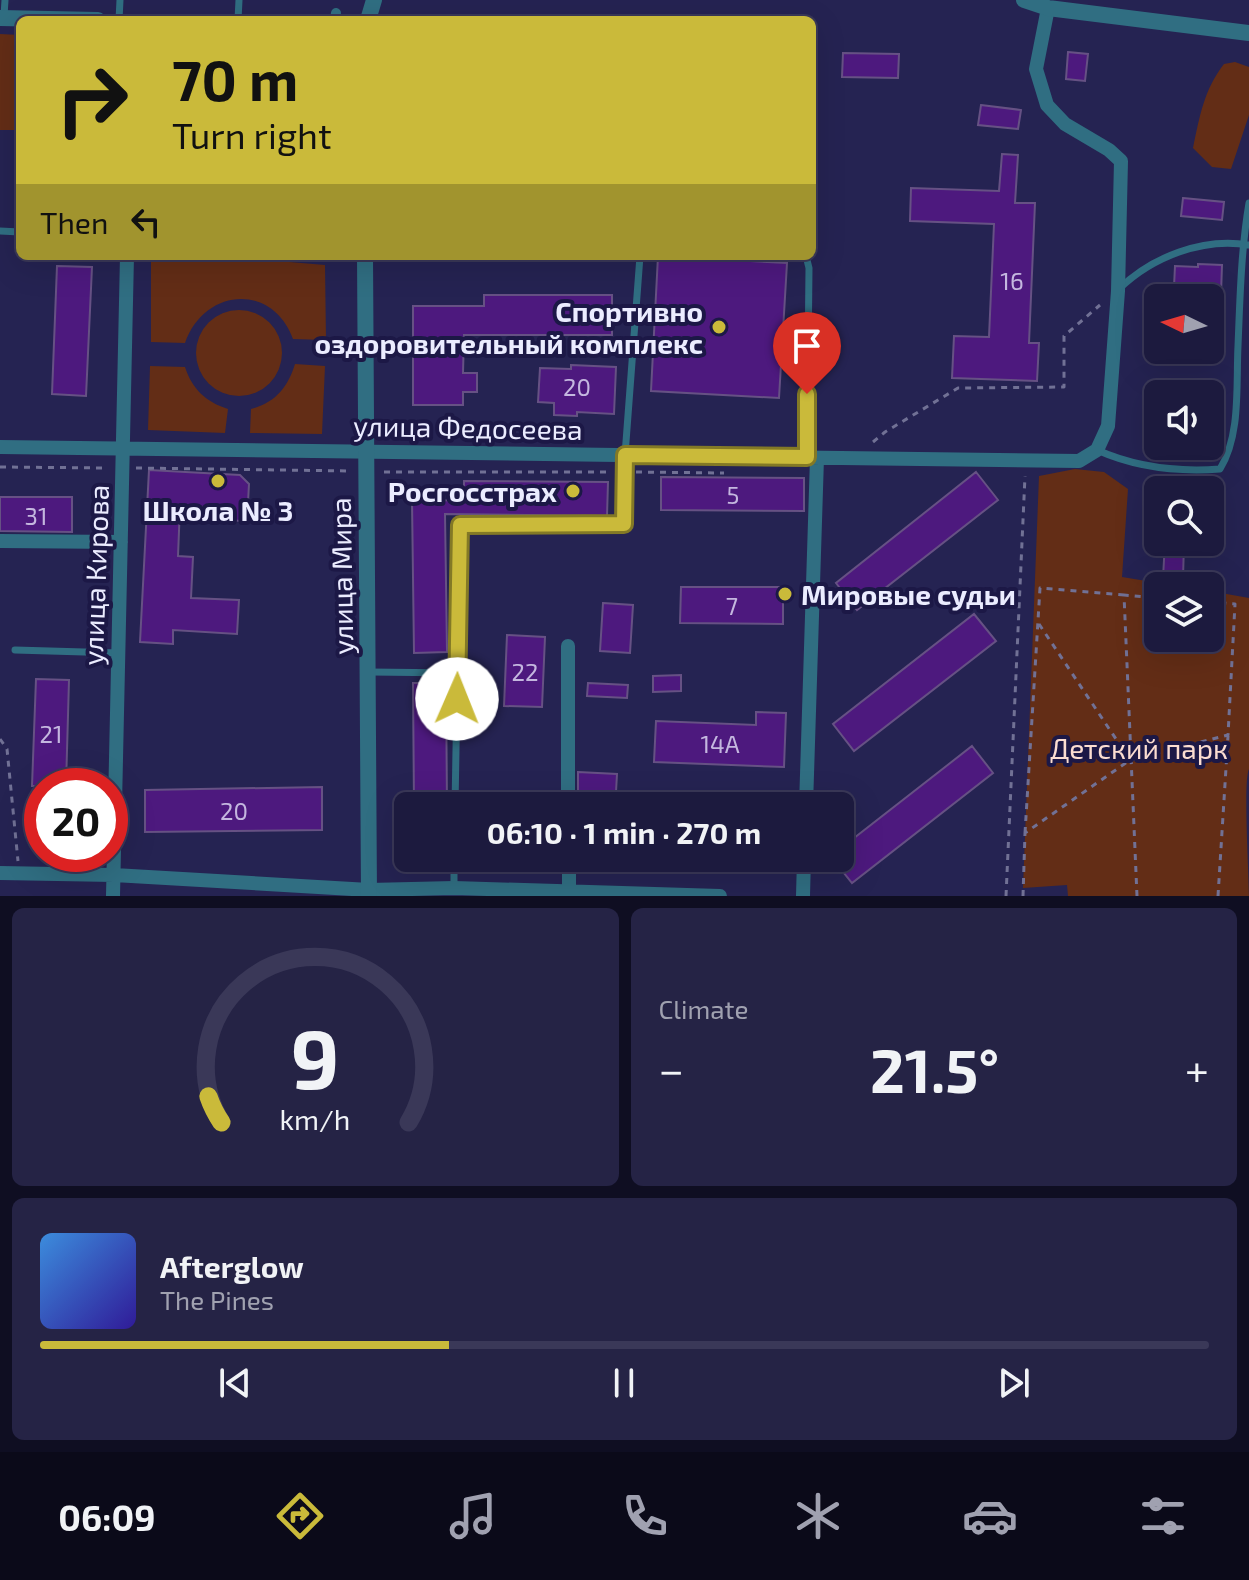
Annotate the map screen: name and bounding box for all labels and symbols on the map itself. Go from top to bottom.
house number: 16 [1000,266,1024,295]
north arrow [1144,284,1224,364]
place label: Спортивно оздоровительный комплекс [315,294,703,360]
pin [773,312,841,394]
marker: Спортивно оздоровительный комплекс [710,318,728,336]
house number: 20 [563,372,591,401]
street label: улица Федосеева [353,408,583,446]
marker: Школа № 3 [209,472,227,490]
place label: Росгосстрах [388,474,557,508]
house number: 5 [727,480,739,509]
marker: Росгосстрах [564,482,582,500]
street label: улица Кирова [75,484,115,666]
place label: Школа № 3 [143,493,293,527]
street label: улица Мира [323,497,359,655]
house number: 31 [25,501,47,530]
place label: Мировые судьи [801,577,1016,611]
marker: Мировые судьи [776,585,794,603]
house number: 7 [726,591,738,620]
position arrow [415,657,499,741]
house number: 22 [512,657,538,686]
house number: 21 [39,719,63,748]
house number: 14А [700,729,740,758]
park label: Детский парк [1050,731,1228,765]
speed limit sign: 20 [24,768,128,872]
house number: 20 [220,796,248,825]

